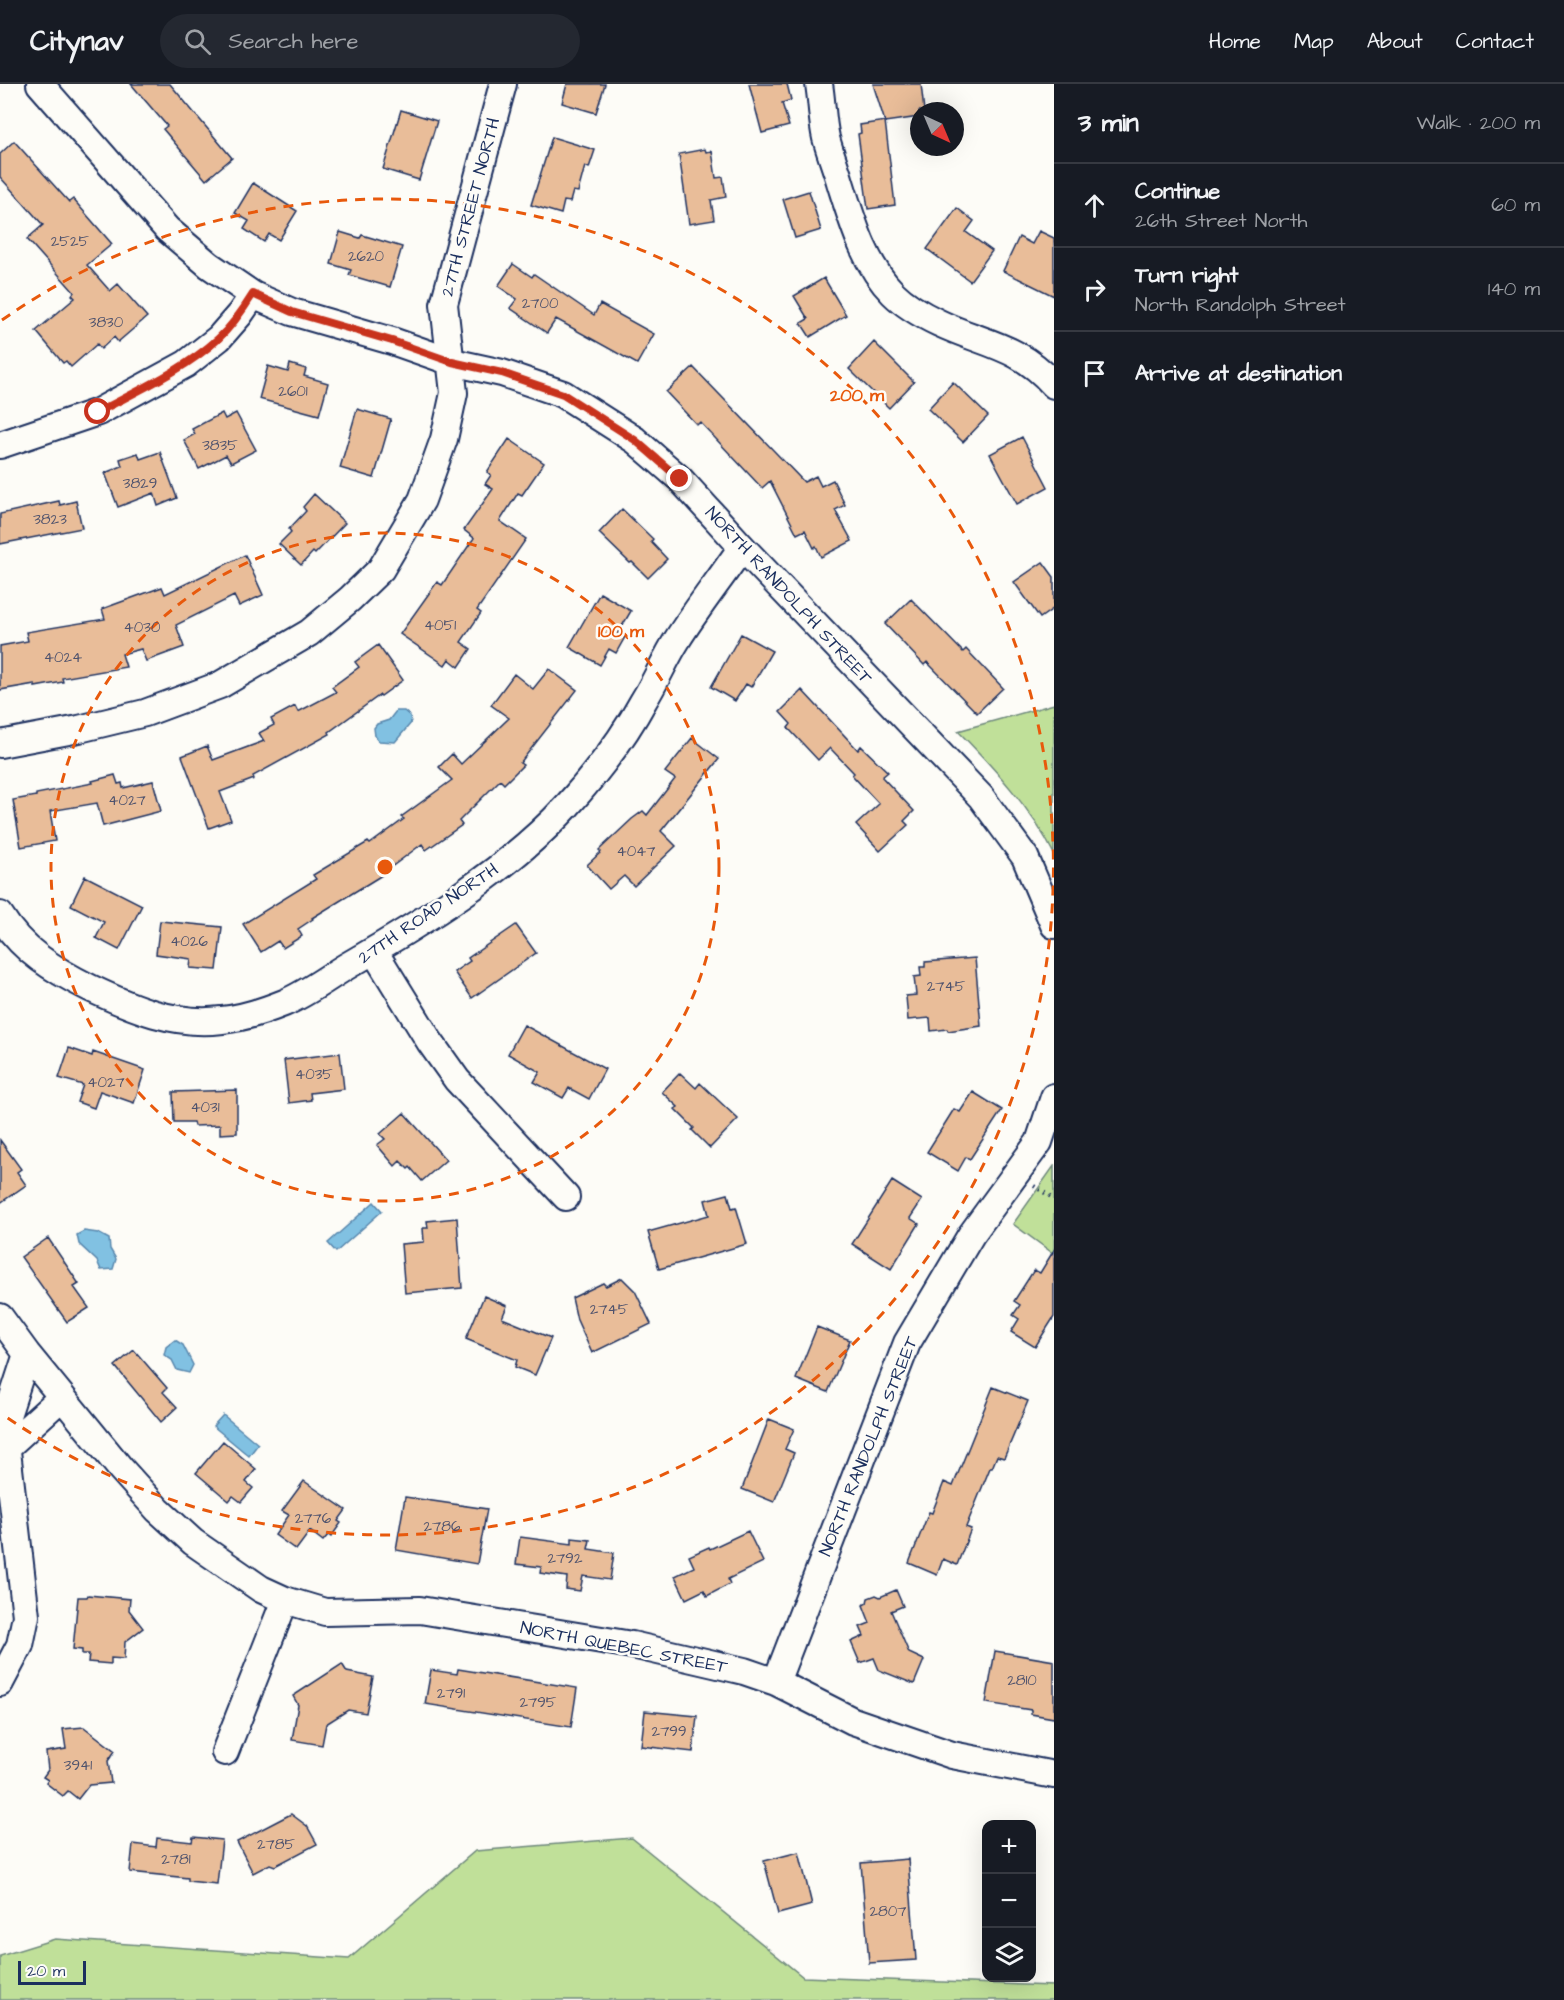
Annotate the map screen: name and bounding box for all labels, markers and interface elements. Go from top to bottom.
search box [160,14,580,68]
text: Citynav [30,22,124,61]
icon: search [181,25,214,58]
text: Search here [229,26,358,57]
text: Home [1209,27,1261,56]
text: Map [1294,27,1334,56]
text: About [1367,27,1423,56]
text: Contact [1456,27,1534,56]
north arrow [910,102,964,156]
text: 3 min [1078,105,1139,141]
text: Walk · 200 m [1417,109,1540,137]
street label: 27TH STREET NORTH [435,115,506,299]
text: Continue [1135,176,1220,207]
icon: ahead [1078,189,1111,222]
text: 60 m [1491,191,1540,219]
text: 26th Street North [1135,207,1308,235]
house number: 2525 [51,231,90,252]
house number: 2620 [348,246,385,267]
text: Turn right [1135,260,1238,291]
icon: right [1078,273,1111,306]
text: 140 m [1488,275,1540,303]
text: North Randolph Street [1135,291,1346,319]
house number: 2700 [522,293,559,314]
house number: 3830 [89,312,124,333]
icon: arrive [1078,357,1111,390]
text: Arrive at destination [1135,358,1342,389]
house number: 2601 [278,381,308,402]
text: 200 m [829,383,885,408]
route start [84,398,110,424]
house number: 3835 [202,435,238,456]
route end [666,465,692,491]
house number: 3829 [123,473,157,494]
street label: NORTH RANDOLPH STREET [699,501,878,690]
house number: 3823 [33,509,67,530]
house number: 4051 [424,615,456,636]
house number: 4030 [124,617,161,638]
text: 100 m [598,619,645,644]
house number: 4024 [44,647,82,668]
house number: 4027 [108,790,146,811]
house number: 4047 [616,841,656,862]
street label: 27TH ROAD NORTH [353,857,503,970]
centre of rings [375,857,395,877]
house number: 4026 [170,931,208,952]
house number: 2745 [927,976,966,997]
house number: 4035 [295,1064,333,1085]
house number: 4027 [87,1072,125,1093]
house number: 4031 [190,1097,220,1118]
house number: 2745 [590,1299,629,1320]
street label: NORTH RANDOLPH STREET [813,1332,924,1560]
house number: 2776 [295,1508,332,1529]
house number: 2786 [424,1516,461,1537]
house number: 2792 [548,1548,583,1569]
street label: NORTH QUEBEC STREET [518,1615,730,1680]
house number: 2810 [1007,1670,1037,1691]
house number: 2791 [437,1683,465,1704]
house number: 2795 [520,1692,557,1713]
house number: 2799 [652,1721,686,1742]
house number: 3941 [64,1755,92,1776]
map controls [982,1820,1036,1982]
button: + [982,1820,1036,1874]
house number: 2785 [257,1834,295,1855]
house number: 2781 [161,1849,191,1870]
button: − [982,1874,1036,1928]
house number: 2807 [869,1901,907,1922]
button: layers [982,1928,1036,1982]
scale bar [18,1958,86,1986]
text: 20 m [27,1960,65,1982]

